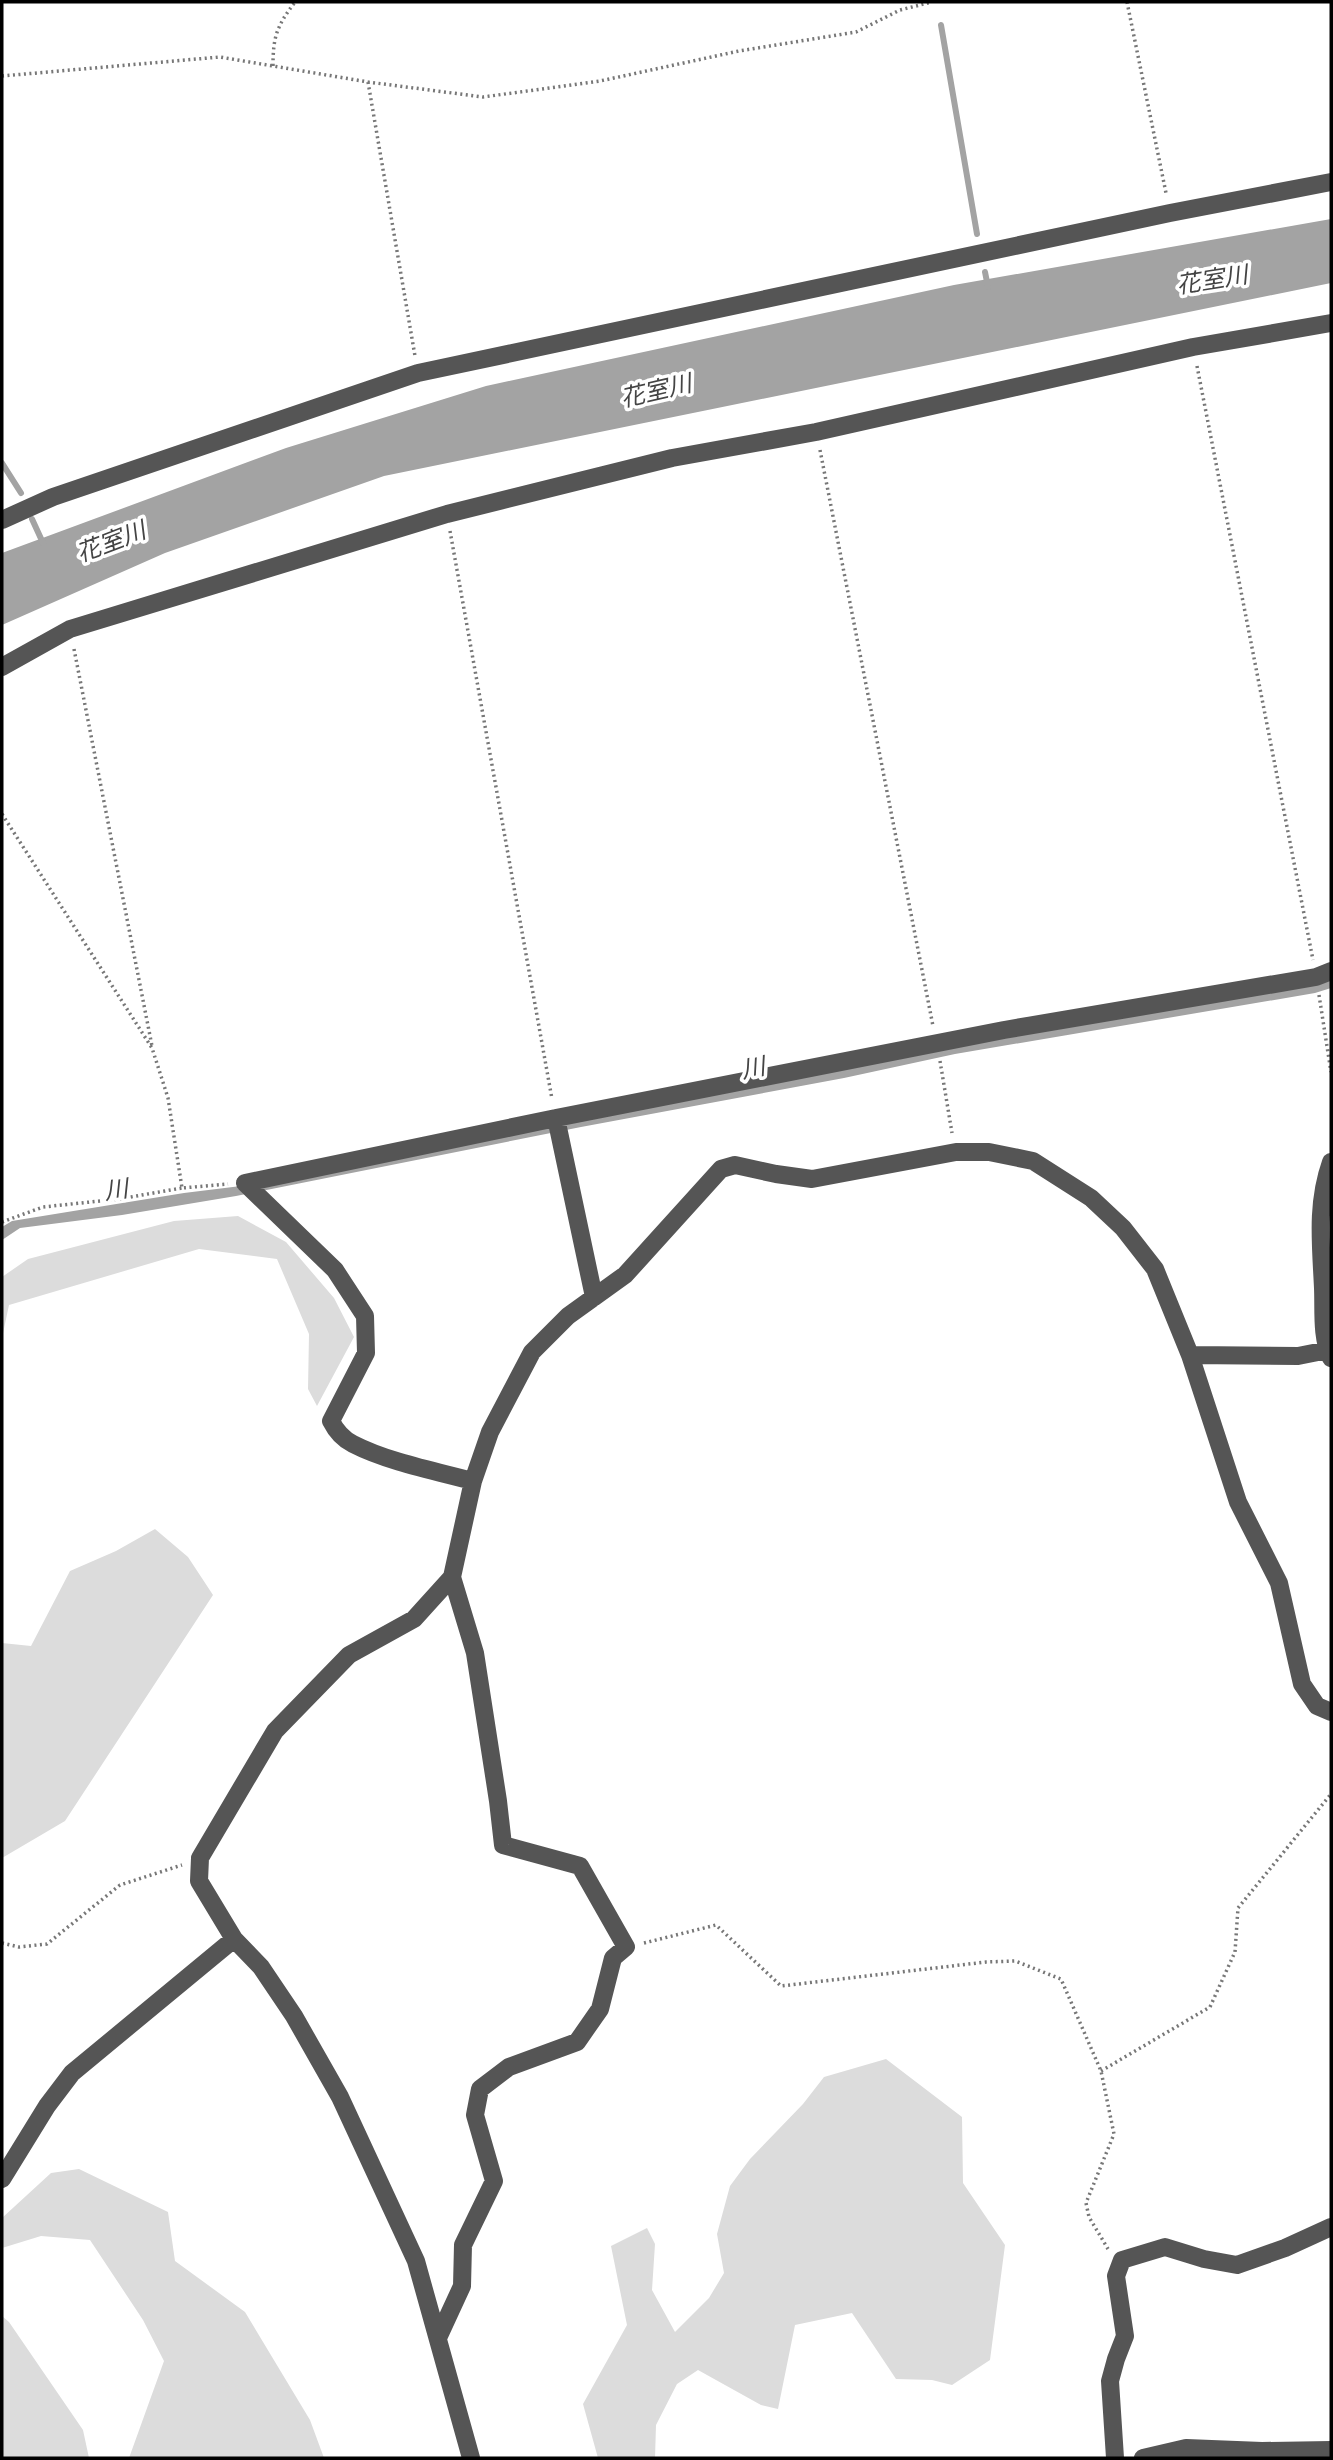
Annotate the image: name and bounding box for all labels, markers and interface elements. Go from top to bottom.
water label: 花室川 [1174,260,1253,299]
water label: 花室川 [618,369,697,413]
water label: 花室川 [72,515,152,568]
water label: 川 [739,1051,770,1084]
water label: 川 [102,1174,133,1206]

